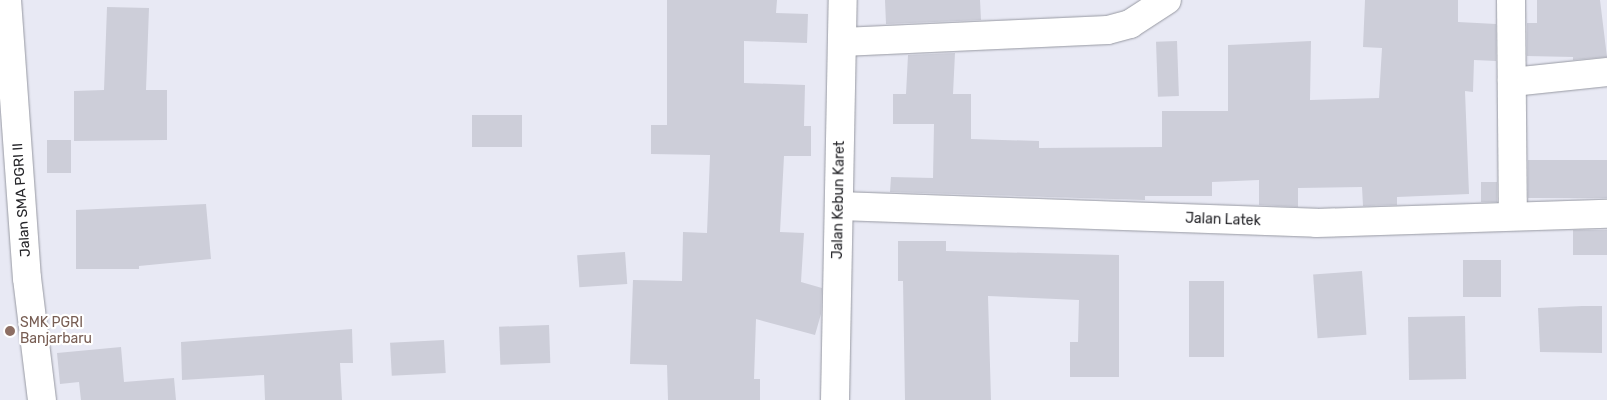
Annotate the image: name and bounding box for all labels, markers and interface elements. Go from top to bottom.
street label: Jalan Kebun Karet [830,141,848,259]
street label: Jalan SMA PGRI II [10,142,34,258]
street label: Jalan Latek [1185,210,1261,230]
place label: SMK PGRI Banjarbaru [20,315,92,348]
marker: SMK PGRI Banjarbaru [4,325,16,337]

